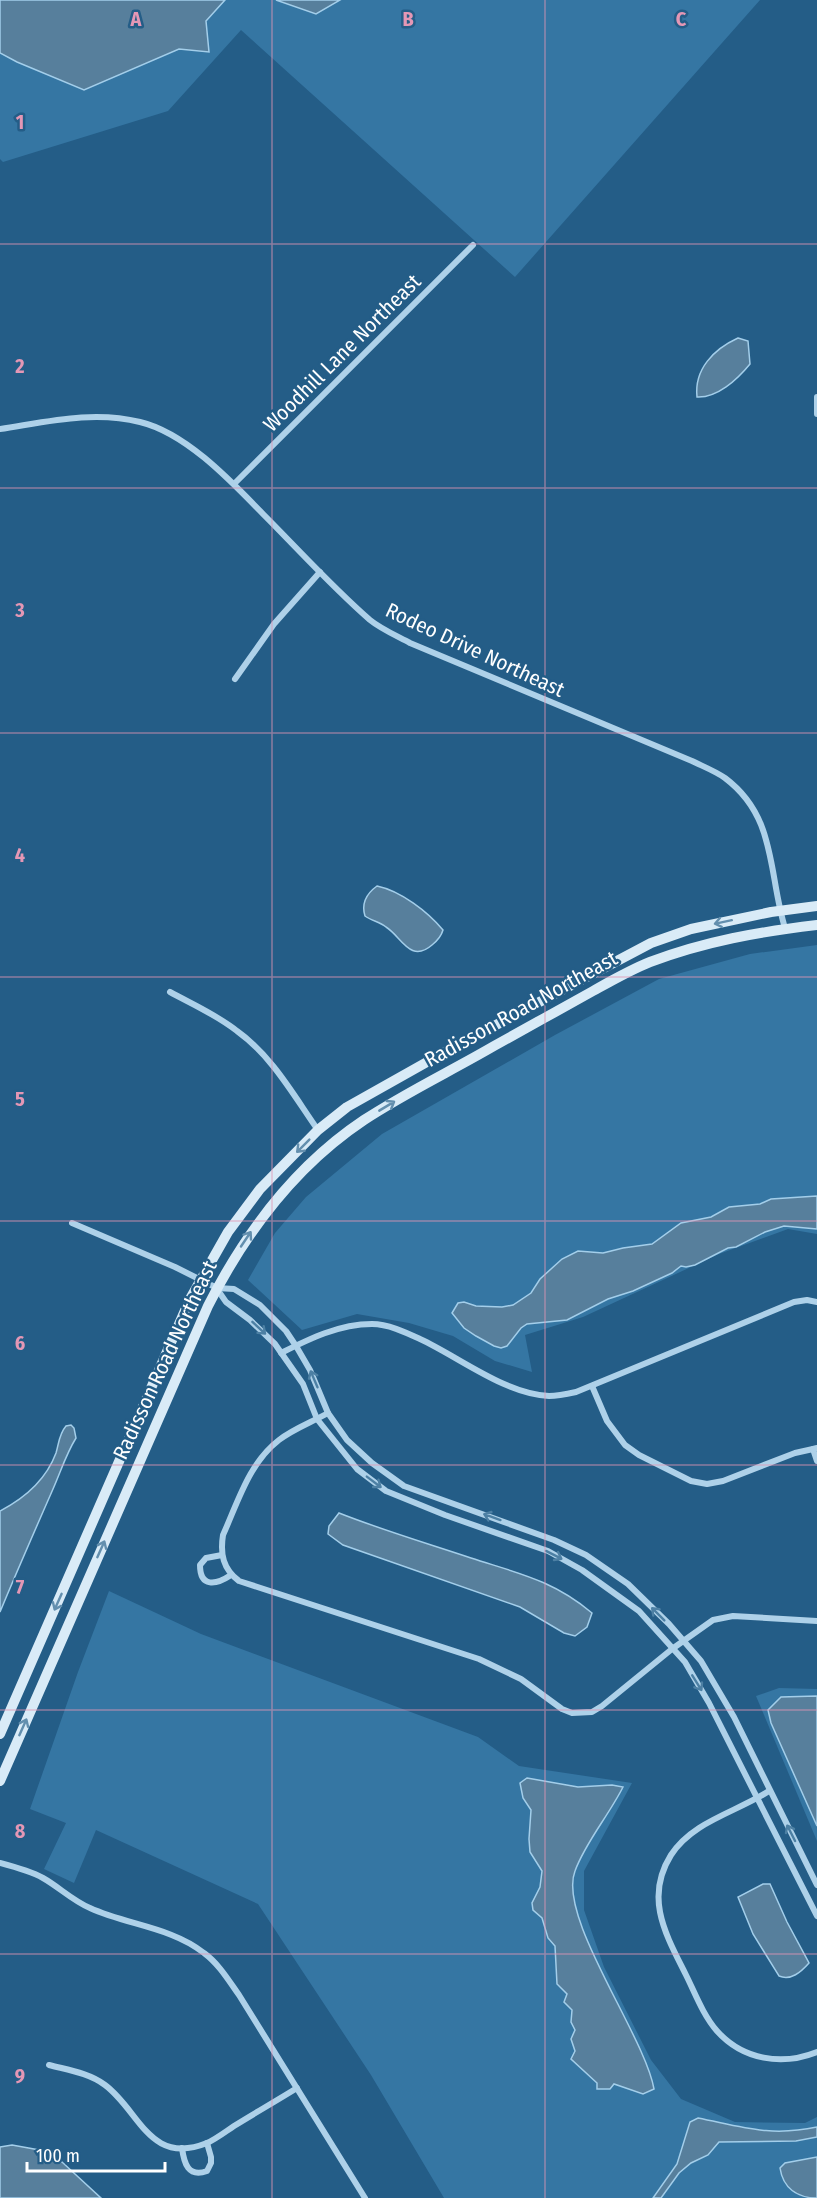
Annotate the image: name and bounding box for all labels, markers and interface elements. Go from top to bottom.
text: A [130,7,143,31]
text: B [402,7,414,31]
text: C [676,7,687,31]
text: 1 [16,110,24,134]
street label: Woodhill Lane Northeast [258,269,426,437]
text: 2 [14,354,25,378]
street label: Rodeo Drive Northeast [381,597,569,703]
text: 3 [14,598,25,622]
text: 4 [15,843,25,867]
one-way arrow [713,917,732,929]
street label: Radisson Road Northeast [420,945,622,1073]
text: 5 [15,1087,25,1111]
one-way arrow [378,1100,395,1112]
one-way arrow [296,1138,310,1153]
one-way arrow [240,1231,253,1248]
street label: Radisson Road Northeast [107,1256,223,1464]
one-way arrow [251,1321,266,1335]
text: 6 [15,1331,25,1355]
one-way arrow [308,1370,319,1388]
one-way arrow [366,1476,382,1488]
one-way arrow [483,1511,502,1522]
one-way arrow [96,1540,108,1558]
one-way arrow [545,1550,563,1561]
text: 7 [16,1575,25,1599]
one-way arrow [51,1593,63,1611]
one-way arrow [651,1606,665,1621]
one-way arrow [692,1674,704,1691]
one-way arrow [18,1718,29,1737]
text: 8 [15,1819,26,1843]
one-way arrow [784,1825,796,1843]
text: 9 [15,2064,25,2088]
scale bar [27,2135,165,2173]
text: 100 m [36,2145,80,2167]

